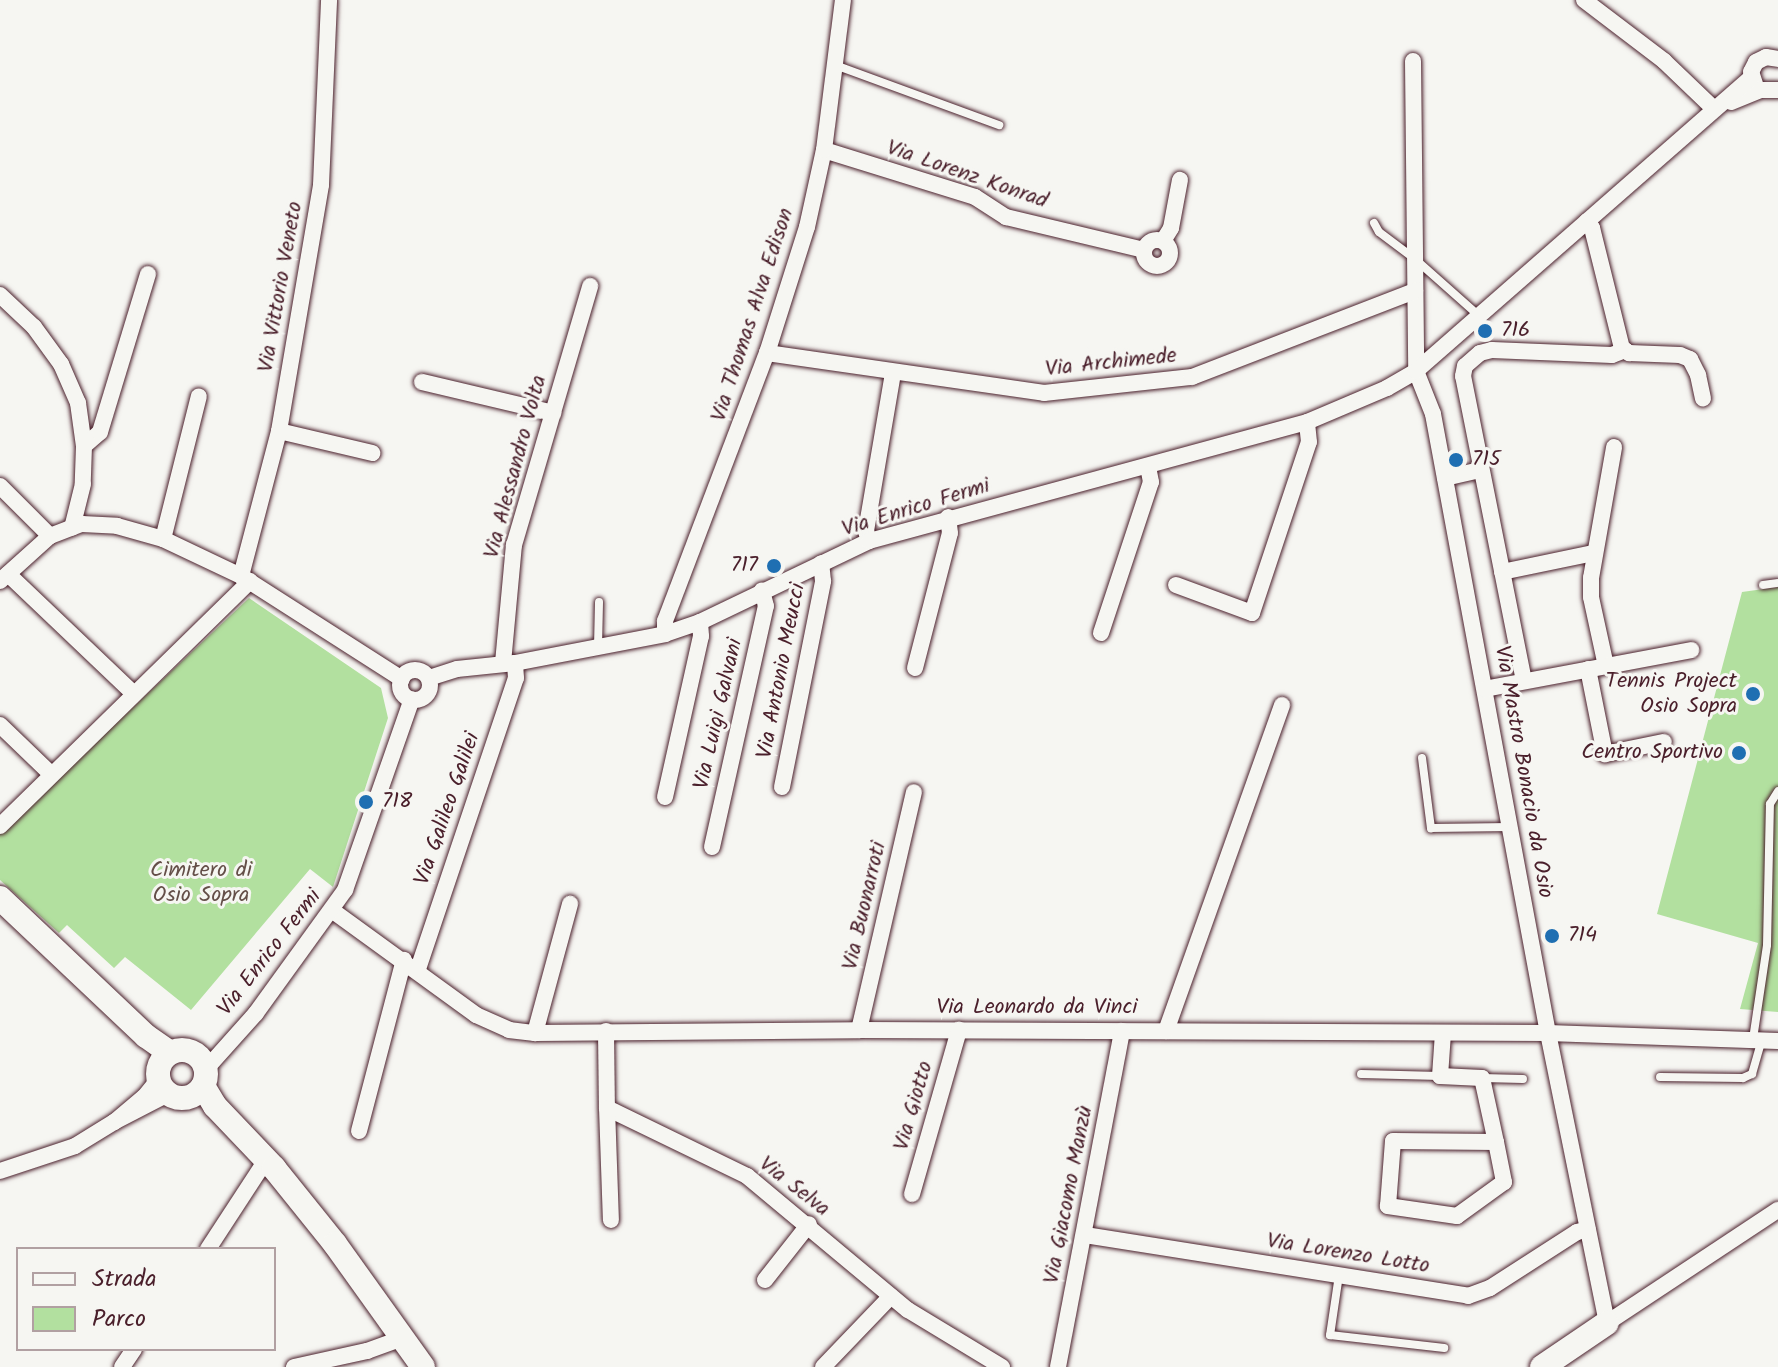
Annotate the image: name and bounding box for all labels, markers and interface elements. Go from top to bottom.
street label: Via Lorenz Konrad [883,135,1051,215]
street label: Via Vittorio Veneto [253,200,309,374]
street label: Via Thomas Alva Edison [706,205,800,425]
place label: 716 [1501,318,1530,344]
marker: 716 [1476,322,1494,340]
street label: Via Archimede [1044,343,1178,383]
street label: Via Alessandro Volta [479,373,553,561]
place label: 715 [1472,447,1501,473]
marker: 715 [1447,451,1465,469]
street label: Via Enrico Fermi [839,473,993,543]
place label: 717 [731,553,758,579]
marker: 717 [765,557,783,575]
street label: Via Antonio Meucci [752,581,812,761]
street label: Via Luigi Galvani [689,636,749,792]
street label: Via Mastro Bonacio da Osio [1488,644,1558,900]
place label: Tennis Project Osio Sopra [1605,668,1737,720]
marker: Tennis Project Osio Sopra [1744,685,1762,703]
street label: Via Galileo Galilei [410,729,486,889]
place label: Centro Sportivo [1581,740,1723,766]
marker: Centro Sportivo [1730,744,1748,762]
place label: 718 [382,789,412,815]
marker: 718 [357,793,375,811]
street label: Via Buonarroti [837,839,893,973]
park label: Cimitero di Osio Sopra [150,857,252,908]
street label: Via Enrico Fermi [212,885,328,1021]
place label: 714 [1568,923,1597,949]
marker: 714 [1543,927,1561,945]
street label: Via Leonardo da Vinci [937,995,1137,1021]
street label: Via Giotto [889,1058,939,1154]
street label: Via Giacomo Manzù [1039,1104,1099,1286]
street label: Via Selva [753,1151,835,1223]
street label: Via Lorenzo Lotto [1265,1228,1431,1280]
legend [16,1247,276,1351]
text: Strada [92,1260,156,1299]
text: Parco [92,1300,146,1339]

